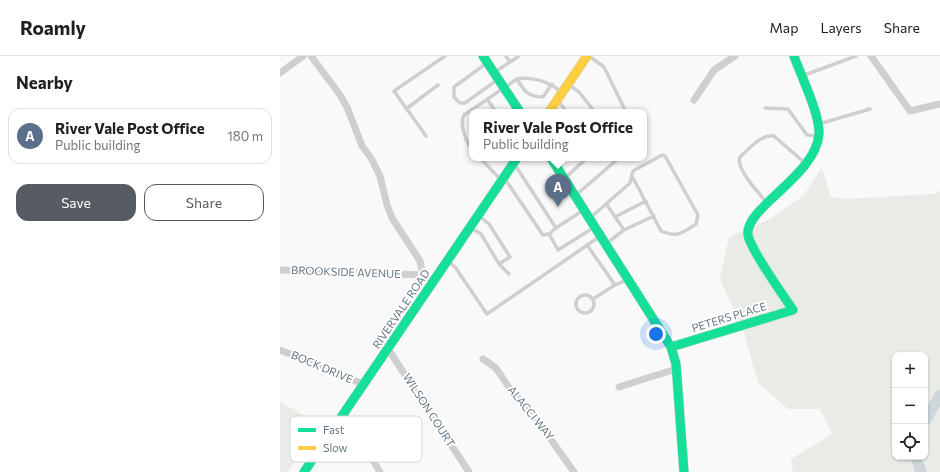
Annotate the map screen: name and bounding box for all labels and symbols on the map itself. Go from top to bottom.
pin: A [545,174,571,207]
street label: BROOKSIDE AVENUE [291,263,401,280]
street label: RIVERVALE ROAD [369,267,432,351]
street label: PETERS PLACE [690,299,768,334]
your location [646,324,666,344]
street label: BOCK DRIVE [289,348,355,385]
street label: WILSON COURT [401,370,458,449]
street label: ALACCI WAY [506,383,557,442]
legend [290,416,422,462]
text: Fast [323,423,345,436]
text: Slow [323,441,348,454]

